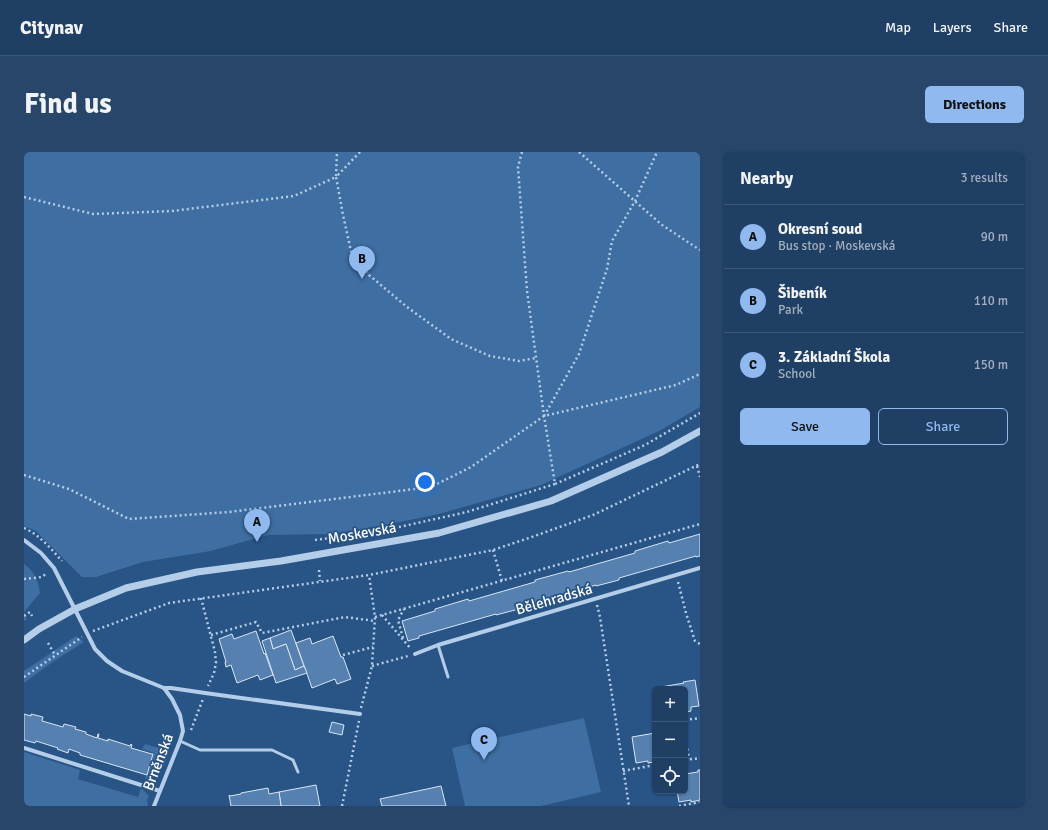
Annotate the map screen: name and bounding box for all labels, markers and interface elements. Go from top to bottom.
text: Citynav [20,16,83,40]
text: Map [885,19,911,36]
text: Layers [933,19,972,36]
text: Share [994,19,1028,36]
button: Directions [925,86,1024,123]
text: Find us [24,87,112,121]
text: Nearby [740,168,793,189]
text: 3 results [960,170,1008,186]
text: Okresní soud [778,220,862,238]
text: A [749,229,757,245]
text: 90 m [981,229,1008,245]
text: Bus stop · Moskevská [778,238,895,254]
pin: B [349,246,375,279]
text: Šibeník [778,284,827,302]
text: B [749,293,757,309]
text: 110 m [974,293,1008,309]
text: Park [778,302,803,318]
text: 3. Základní Škola [778,348,890,366]
text: C [749,357,757,373]
text: 150 m [974,357,1008,373]
text: School [778,366,816,382]
button: Save [740,408,870,445]
button: Share [878,408,1008,445]
your location [415,472,435,492]
pin: A [244,509,270,542]
street label: Moskevská [326,518,398,548]
street label: Bělehradská [513,579,595,619]
map controls [652,686,688,794]
button: + [652,686,688,722]
button: − [652,722,688,758]
pin: C [471,727,497,760]
street label: Brněnská [139,731,177,793]
button: locate [652,758,688,794]

